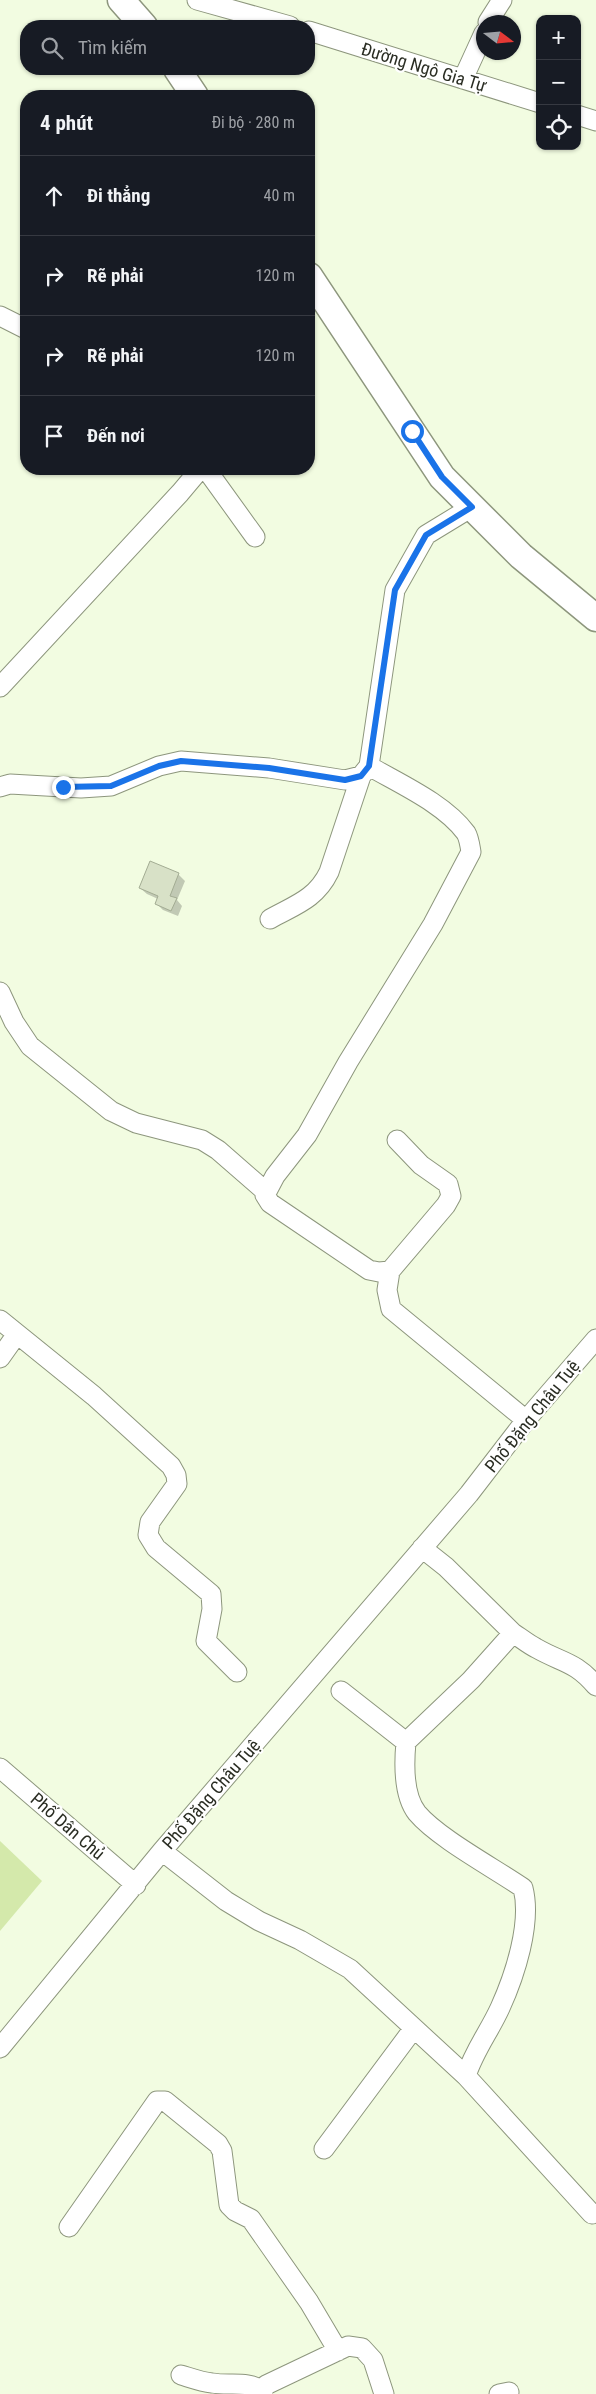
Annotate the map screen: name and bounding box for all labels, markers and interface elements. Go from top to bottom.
north arrow [476,15,521,60]
map controls [536,15,581,150]
button: + [536,15,581,60]
search box [20,20,315,75]
icon: search [38,34,66,62]
text: Tìm kiếm [78,36,147,59]
street label: Đường Ngô Gia Tự [359,38,489,96]
button: − [536,60,581,105]
button: locate [536,105,581,150]
text: 4 phút [40,111,93,135]
text: Đi bộ · 280 m [212,113,295,132]
icon: ahead [40,182,68,210]
text: Đi thẳng [87,184,150,207]
text: 40 m [263,186,295,205]
icon: right [40,262,68,290]
text: Rẽ phải [87,264,143,287]
text: 120 m [256,266,295,285]
icon: right [40,342,68,370]
text: Rẽ phải [87,344,143,367]
text: 120 m [256,346,295,365]
route start [401,420,424,443]
icon: arrive [40,422,68,450]
text: Đến nơi [87,424,145,447]
route end [52,776,75,799]
street label: Phố Đặng Châu Tuệ [480,1356,584,1476]
street label: Phố Đặng Châu Tuệ [158,1735,264,1853]
street label: Phố Dân Chủ [27,1788,109,1864]

